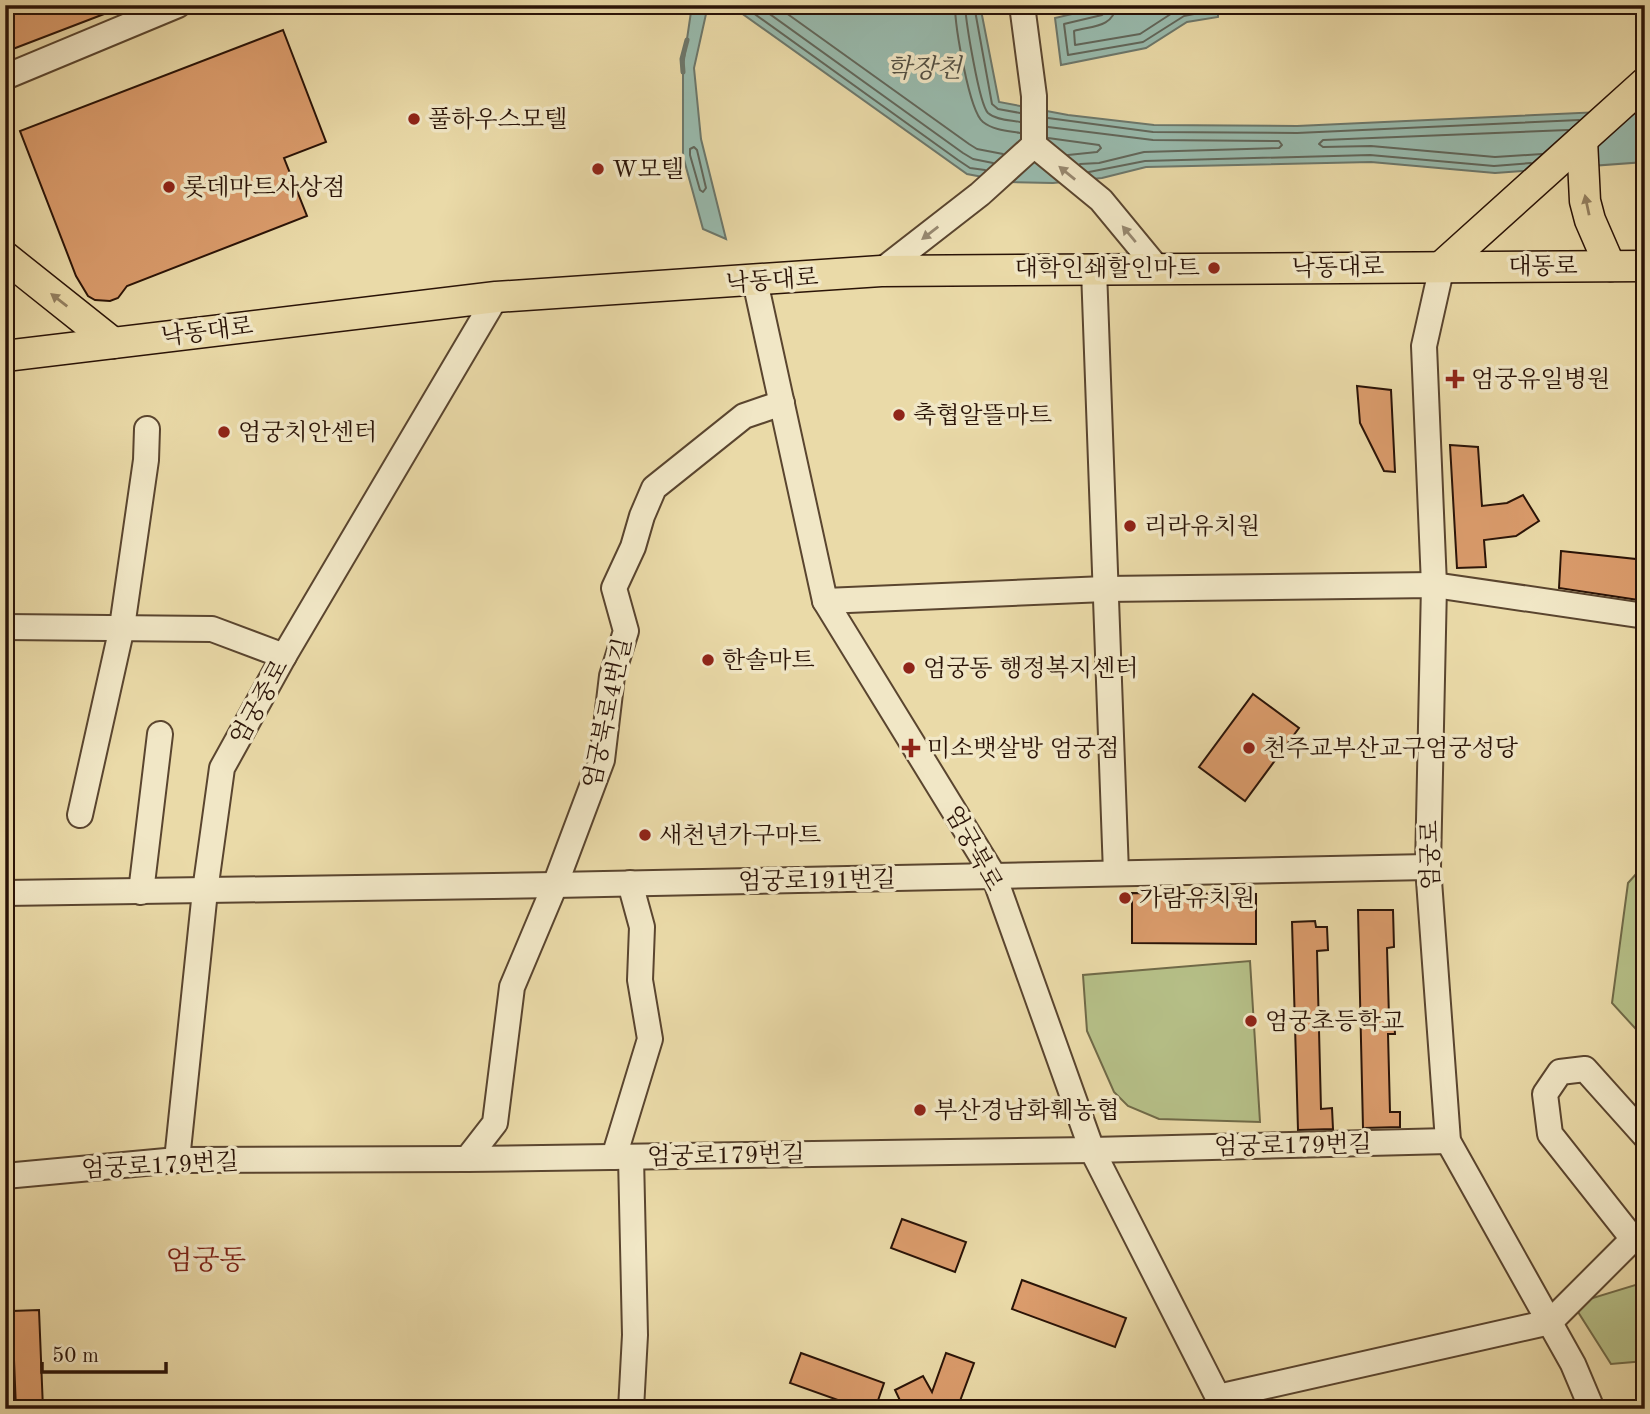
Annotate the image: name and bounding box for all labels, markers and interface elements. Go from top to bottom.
water label: 학장천 [886,54,964,83]
place label: 풀하우스모텔 [428,106,567,133]
marker: 풀하우스모텔 [406,111,422,127]
place label: W모텔 [612,157,684,183]
marker: W모텔 [590,161,606,177]
one-way arrow [1059,165,1077,180]
place label: 롯데마트사상점 [183,175,345,201]
marker: 롯데마트사상점 [161,179,177,195]
one-way arrow [1581,194,1592,216]
one-way arrow [922,225,940,240]
one-way arrow [1122,226,1137,243]
street label: 낙동대로 [1291,254,1385,282]
street label: 대동로 [1508,254,1578,280]
place label: 대학인쇄할인마트 [1015,256,1200,282]
marker: 대학인쇄할인마트 [1206,260,1222,276]
street label: 낙동대로 [725,265,819,297]
one-way arrow [51,293,69,308]
street label: 낙동대로 [160,313,255,351]
place label: 엄궁유일병원 [1471,367,1610,393]
marker: 엄궁유일병원 [1445,369,1465,389]
place label: 축협알뜰마트 [913,402,1052,429]
marker: 축협알뜰마트 [891,407,907,423]
place label: 엄궁치안센터 [238,420,377,446]
marker: 엄궁치안센터 [216,424,232,440]
place label: 리라유치원 [1144,514,1260,540]
marker: 리라유치원 [1122,518,1138,534]
street label: 엄궁북로4번길 [578,635,637,791]
place label: 한솔마트 [722,647,815,674]
marker: 한솔마트 [700,652,716,668]
place label: 엄궁동 행정복지센터 [923,654,1138,682]
street label: 엄궁중로 [226,656,294,749]
marker: 엄궁동 행정복지센터 [901,660,917,676]
place label: 미소뱃살방 엄궁점 [927,736,1119,762]
place label: 천주교부산교구엄궁성당 [1263,736,1519,762]
marker: 미소뱃살방 엄궁점 [901,738,921,758]
marker: 천주교부산교구엄궁성당 [1241,740,1257,756]
street label: 엄궁북로 [939,801,1008,895]
street label: 엄궁로 [1417,820,1445,890]
place label: 새천년가구마트 [659,823,821,849]
marker: 새천년가구마트 [637,827,653,843]
street label: 엄궁로191번길 [738,867,896,895]
place label: 가람유치원 [1139,886,1255,912]
marker: 가람유치원 [1117,890,1133,906]
place label: 엄궁초등학교 [1265,1009,1404,1035]
marker: 엄궁초등학교 [1243,1013,1259,1029]
place label: 부산경남화훼농협 [934,1098,1119,1124]
marker: 부산경남화훼농협 [912,1102,928,1118]
street label: 엄궁로179번길 [1214,1132,1372,1160]
street label: 엄궁로179번길 [647,1142,805,1170]
street label: 엄궁로179번길 [81,1149,239,1183]
district label: 엄궁동 [165,1246,247,1276]
scale bar [42,1330,166,1374]
text: 50 m [52,1346,99,1367]

